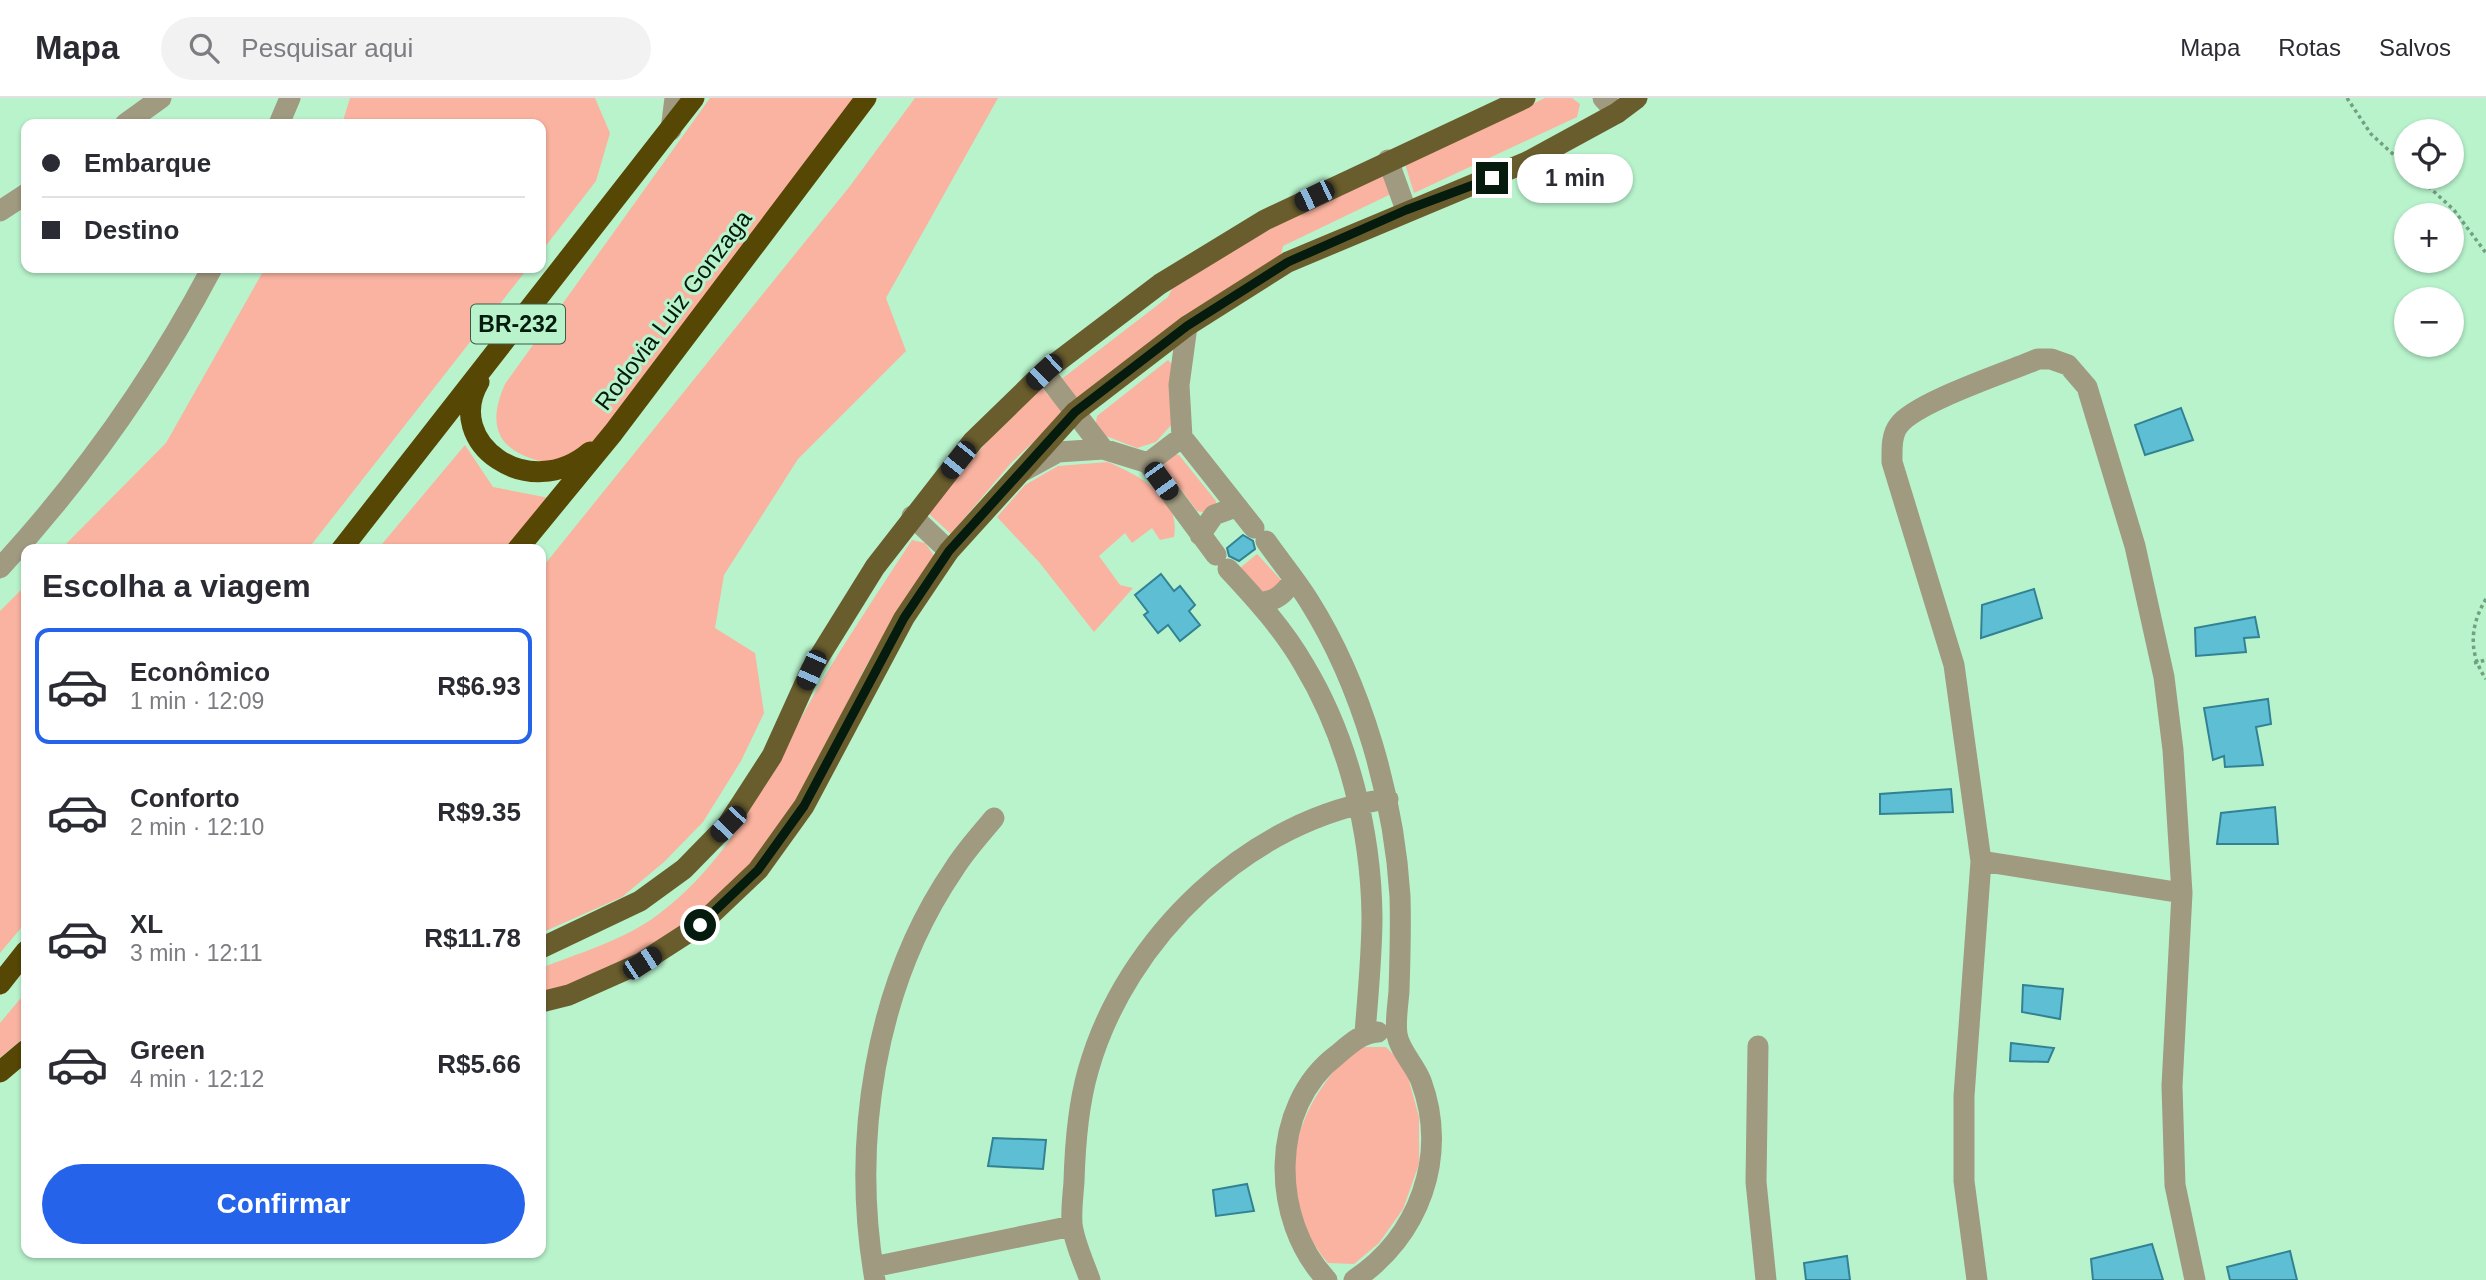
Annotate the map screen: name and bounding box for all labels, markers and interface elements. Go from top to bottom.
search box [161,17,651,80]
text: Mapa [35,29,119,66]
icon: search [185,29,223,67]
text: Pesquisar aqui [241,33,413,63]
text: Mapa [2180,34,2240,61]
text: Rotas [2278,34,2341,61]
text: Salvos [2379,34,2451,61]
map controls [2394,119,2464,357]
button: locate [2394,119,2464,189]
text: Embarque [84,148,211,178]
callout: 1 min [1516,154,1632,202]
route end [1476,162,1508,194]
text: 1 min [1545,165,1605,191]
car [1291,177,1338,215]
button: + [2394,203,2464,273]
street label: Rodovia Luiz Gonzaga [589,204,757,415]
text: Destino [84,215,179,245]
button: − [2394,287,2464,357]
road number: BR-232 [471,304,565,344]
car [1022,350,1067,394]
car [937,437,980,483]
car [1141,458,1182,504]
text: Escolha a viagem [42,568,311,604]
car [793,647,830,693]
icon: car [46,655,109,718]
text: Econômico [130,657,270,687]
text: R$6.93 [437,671,521,701]
text: 1 min · 12:09 [130,688,264,714]
icon: car [46,781,109,844]
text: Conforto [130,783,240,813]
text: R$9.35 [437,797,521,827]
car [706,802,751,846]
text: 2 min · 12:10 [130,814,264,840]
icon: car [46,907,109,970]
text: XL [130,909,163,939]
route start [684,909,716,941]
text: R$11.78 [424,923,521,953]
text: 3 min · 12:11 [130,940,263,966]
car [619,943,666,983]
icon: car [46,1033,109,1096]
text: Green [130,1035,205,1065]
text: R$5.66 [437,1049,521,1079]
text: 4 min · 12:12 [130,1066,264,1092]
button: Confirmar [42,1164,525,1244]

